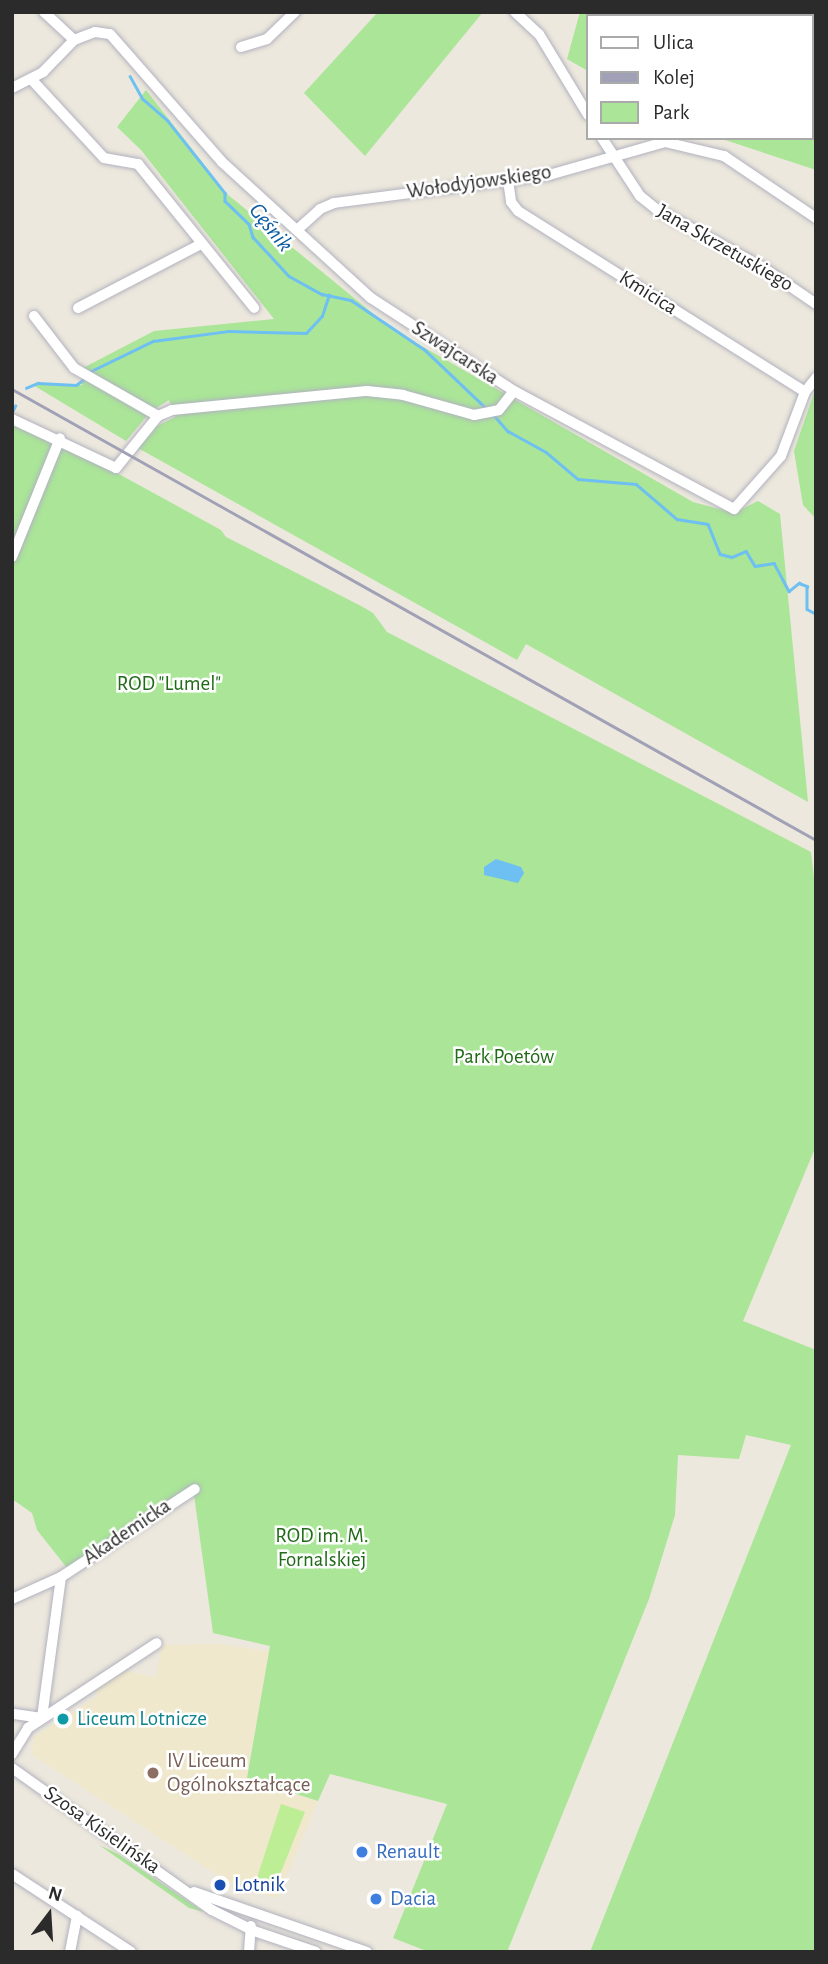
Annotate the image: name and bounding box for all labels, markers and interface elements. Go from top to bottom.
legend [586,14,814,140]
text: Ulica [653,32,694,53]
text: Kolej [653,67,695,88]
text: Park [653,102,689,123]
street label: Wołodyjowskiego [405,159,553,205]
water label: Gęśnik [242,198,298,258]
street label: Jana Skrzetuskiego [652,199,798,297]
street label: Kmicica [614,265,682,321]
street label: Szwajcarska [407,316,503,390]
park label: ROD "Lumel" [117,671,221,697]
park label: Park Poetów [454,1044,554,1070]
street label: Akademicka [78,1493,176,1571]
park label: ROD im. M. Fornalskiej [275,1523,369,1573]
place label: Liceum Lotnicze [77,1706,207,1732]
marker: Liceum Lotnicze [55,1711,71,1727]
place label: IV Liceum Ogólnokształcące [167,1748,310,1798]
marker: IV Liceum Ogólnokształcące [145,1765,161,1781]
street label: Szosa Kisielińska [39,1781,165,1879]
place label: Renault [376,1839,440,1865]
marker: Renault [354,1844,370,1860]
place label: Lotnik [234,1872,285,1898]
marker: Lotnik [212,1877,228,1893]
north arrow [14,1880,84,1950]
text: N [46,1883,64,1905]
place label: Dacia [390,1886,436,1912]
marker: Dacia [368,1891,384,1907]

